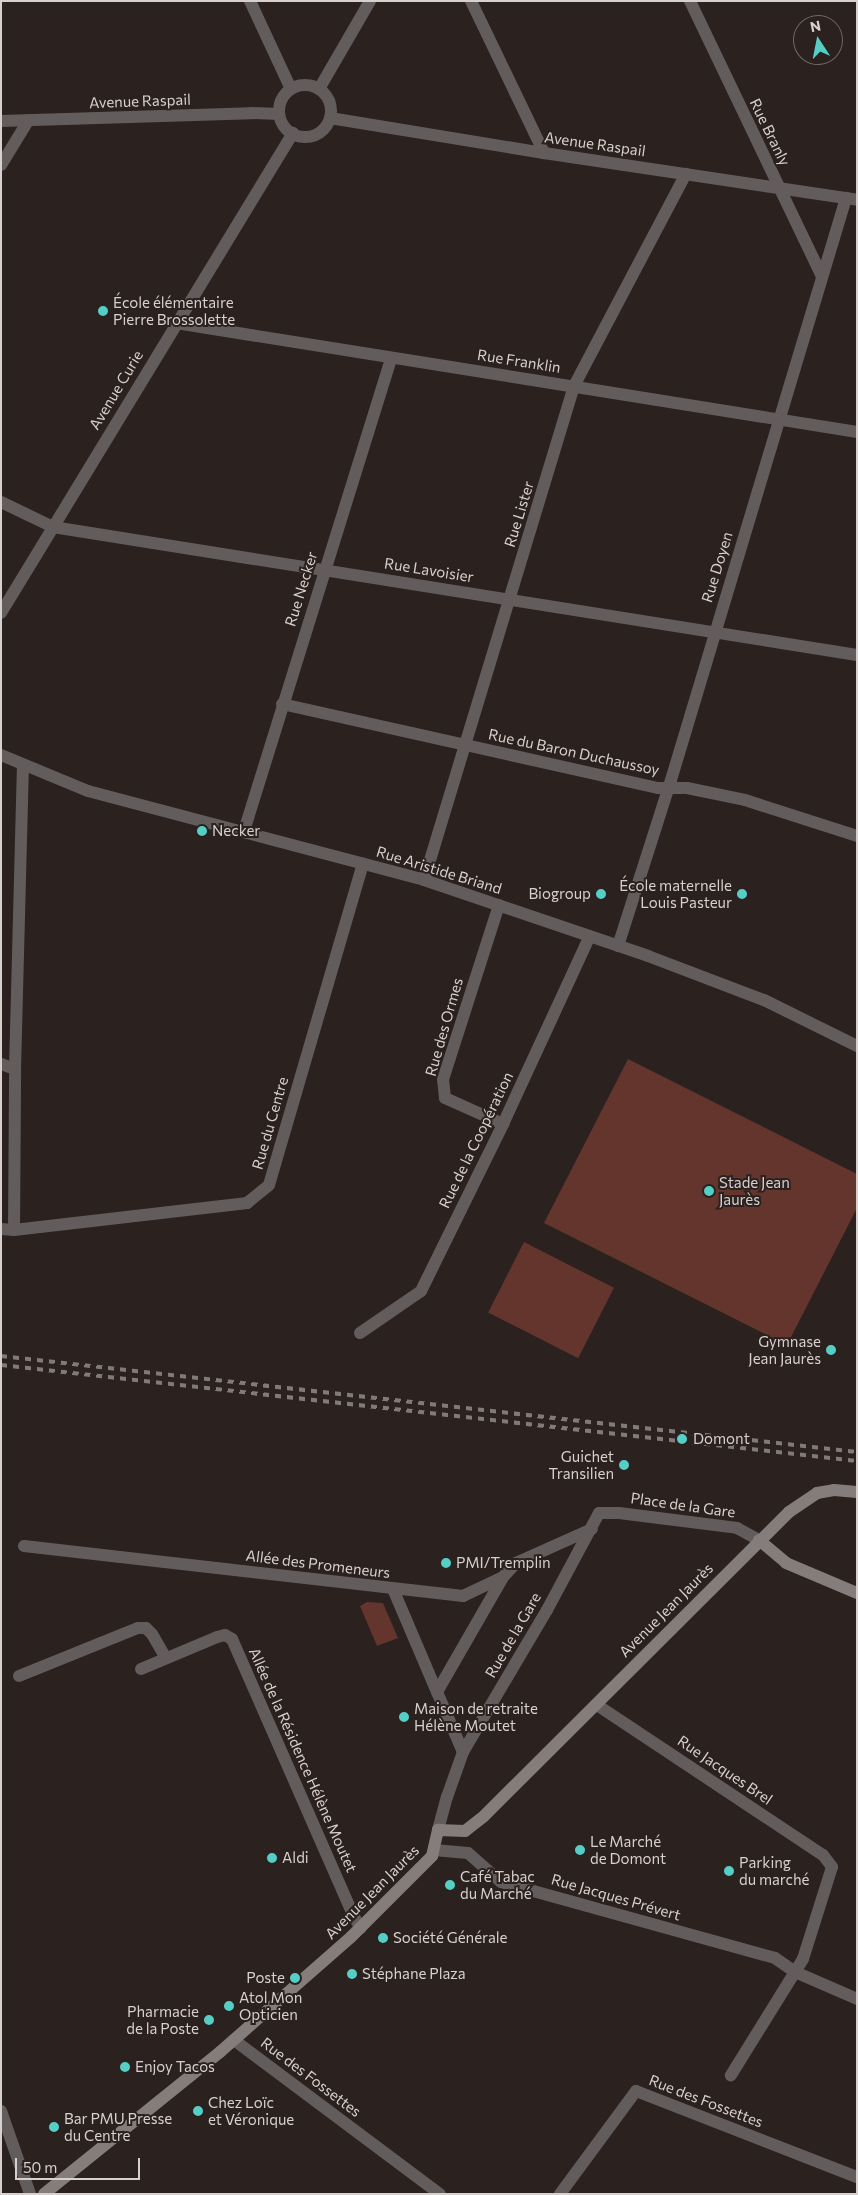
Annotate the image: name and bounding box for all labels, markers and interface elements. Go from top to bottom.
north arrow [793,15,843,65]
text: N [808,16,822,35]
street label: Avenue Raspail [89,90,191,112]
street label: Rue Branly [746,95,794,169]
street label: Avenue Raspail [543,128,647,160]
place label: École élémentaire Pierre Brossolette [113,293,235,328]
marker: École élémentaire Pierre Brossolette [97,305,109,317]
street label: Rue Franklin [476,346,562,376]
street label: Avenue Curie [85,347,147,433]
street label: Rue Lister [500,479,538,549]
street label: Rue Doyen [698,530,736,604]
street label: Rue Necker [281,549,321,629]
street label: Rue Lavoisier [383,554,475,586]
street label: Rue du Baron Duchaussoy [487,725,661,779]
place label: Necker [212,822,260,840]
marker: Necker [196,825,208,837]
street label: Rue Aristide Briand [374,842,504,898]
place label: École maternelle Louis Pasteur [619,876,732,911]
place label: Biogroup [528,885,591,903]
marker: Biogroup [595,888,607,900]
marker: École maternelle Louis Pasteur [736,888,748,900]
street label: Rue des Ormes [421,976,467,1078]
street label: Rue de la Coopération [435,1069,517,1211]
street label: Rue du Centre [248,1075,292,1171]
place label: Stade Jean Jaurès [719,1173,790,1208]
marker: Stade Jean Jaurès [703,1185,715,1197]
place label: Gymnase Jean Jaurès [748,1332,821,1367]
marker: Gymnase Jean Jaurès [825,1344,837,1356]
place label: Domont [693,1430,750,1448]
marker: Domont [675,1432,689,1446]
place label: Guichet Transilien [549,1447,614,1482]
marker: Guichet Transilien [618,1459,630,1471]
street label: Place de la Gare [629,1489,737,1521]
street label: Allée des Promeneurs [245,1546,391,1582]
place label: PMI/Tremplin [456,1554,551,1572]
marker: PMI/Tremplin [440,1557,452,1569]
street label: Avenue Jean Jaurès [615,1559,717,1661]
street label: Rue de la Gare [481,1589,545,1681]
street label: Allée de la Résidence Hélène Moutet [245,1645,361,1875]
place label: Maison de retraite Hélène Moutet [414,1699,538,1734]
marker: Maison de retraite Hélène Moutet [398,1711,410,1723]
street label: Rue Jacques Brel [674,1732,776,1808]
place label: Le Marché de Domont [590,1832,666,1867]
street label: Avenue Jean Jaurès [321,1841,423,1943]
marker: Le Marché de Domont [574,1844,586,1856]
place label: Aldi [282,1849,309,1867]
marker: Aldi [266,1852,278,1864]
place label: Parking du marché [739,1853,810,1888]
marker: Parking du marché [723,1865,735,1877]
place label: Café Tabac du Marché [460,1867,535,1902]
street label: Rue Jacques Prévert [549,1870,683,1924]
marker: Café Tabac du Marché [444,1879,456,1891]
place label: Société Générale [393,1929,507,1947]
marker: Société Générale [377,1932,389,1944]
place label: Stéphane Plaza [362,1965,466,1983]
marker: Stéphane Plaza [346,1968,358,1980]
place label: Poste [246,1969,285,1987]
marker: Poste [289,1972,301,1984]
place label: Atol Mon Opticien [239,1988,302,2023]
marker: Atol Mon Opticien [223,2000,235,2012]
place label: Pharmacie de la Poste [126,2002,199,2037]
marker: Pharmacie de la Poste [203,2014,215,2026]
street label: Rue des Fossettes [257,2033,365,2121]
place label: Enjoy Tacos [135,2058,215,2076]
marker: Enjoy Tacos [119,2061,131,2073]
street label: Rue des Fossettes [646,2071,766,2131]
place label: Chez Loïc et Véronique [208,2093,294,2128]
marker: Chez Loïc et Véronique [192,2105,204,2117]
place label: Bar PMU Presse du Centre [64,2109,172,2144]
marker: Bar PMU Presse du Centre [48,2121,60,2133]
scale bar [18,2148,142,2180]
text: 50 m [23,2158,57,2176]

